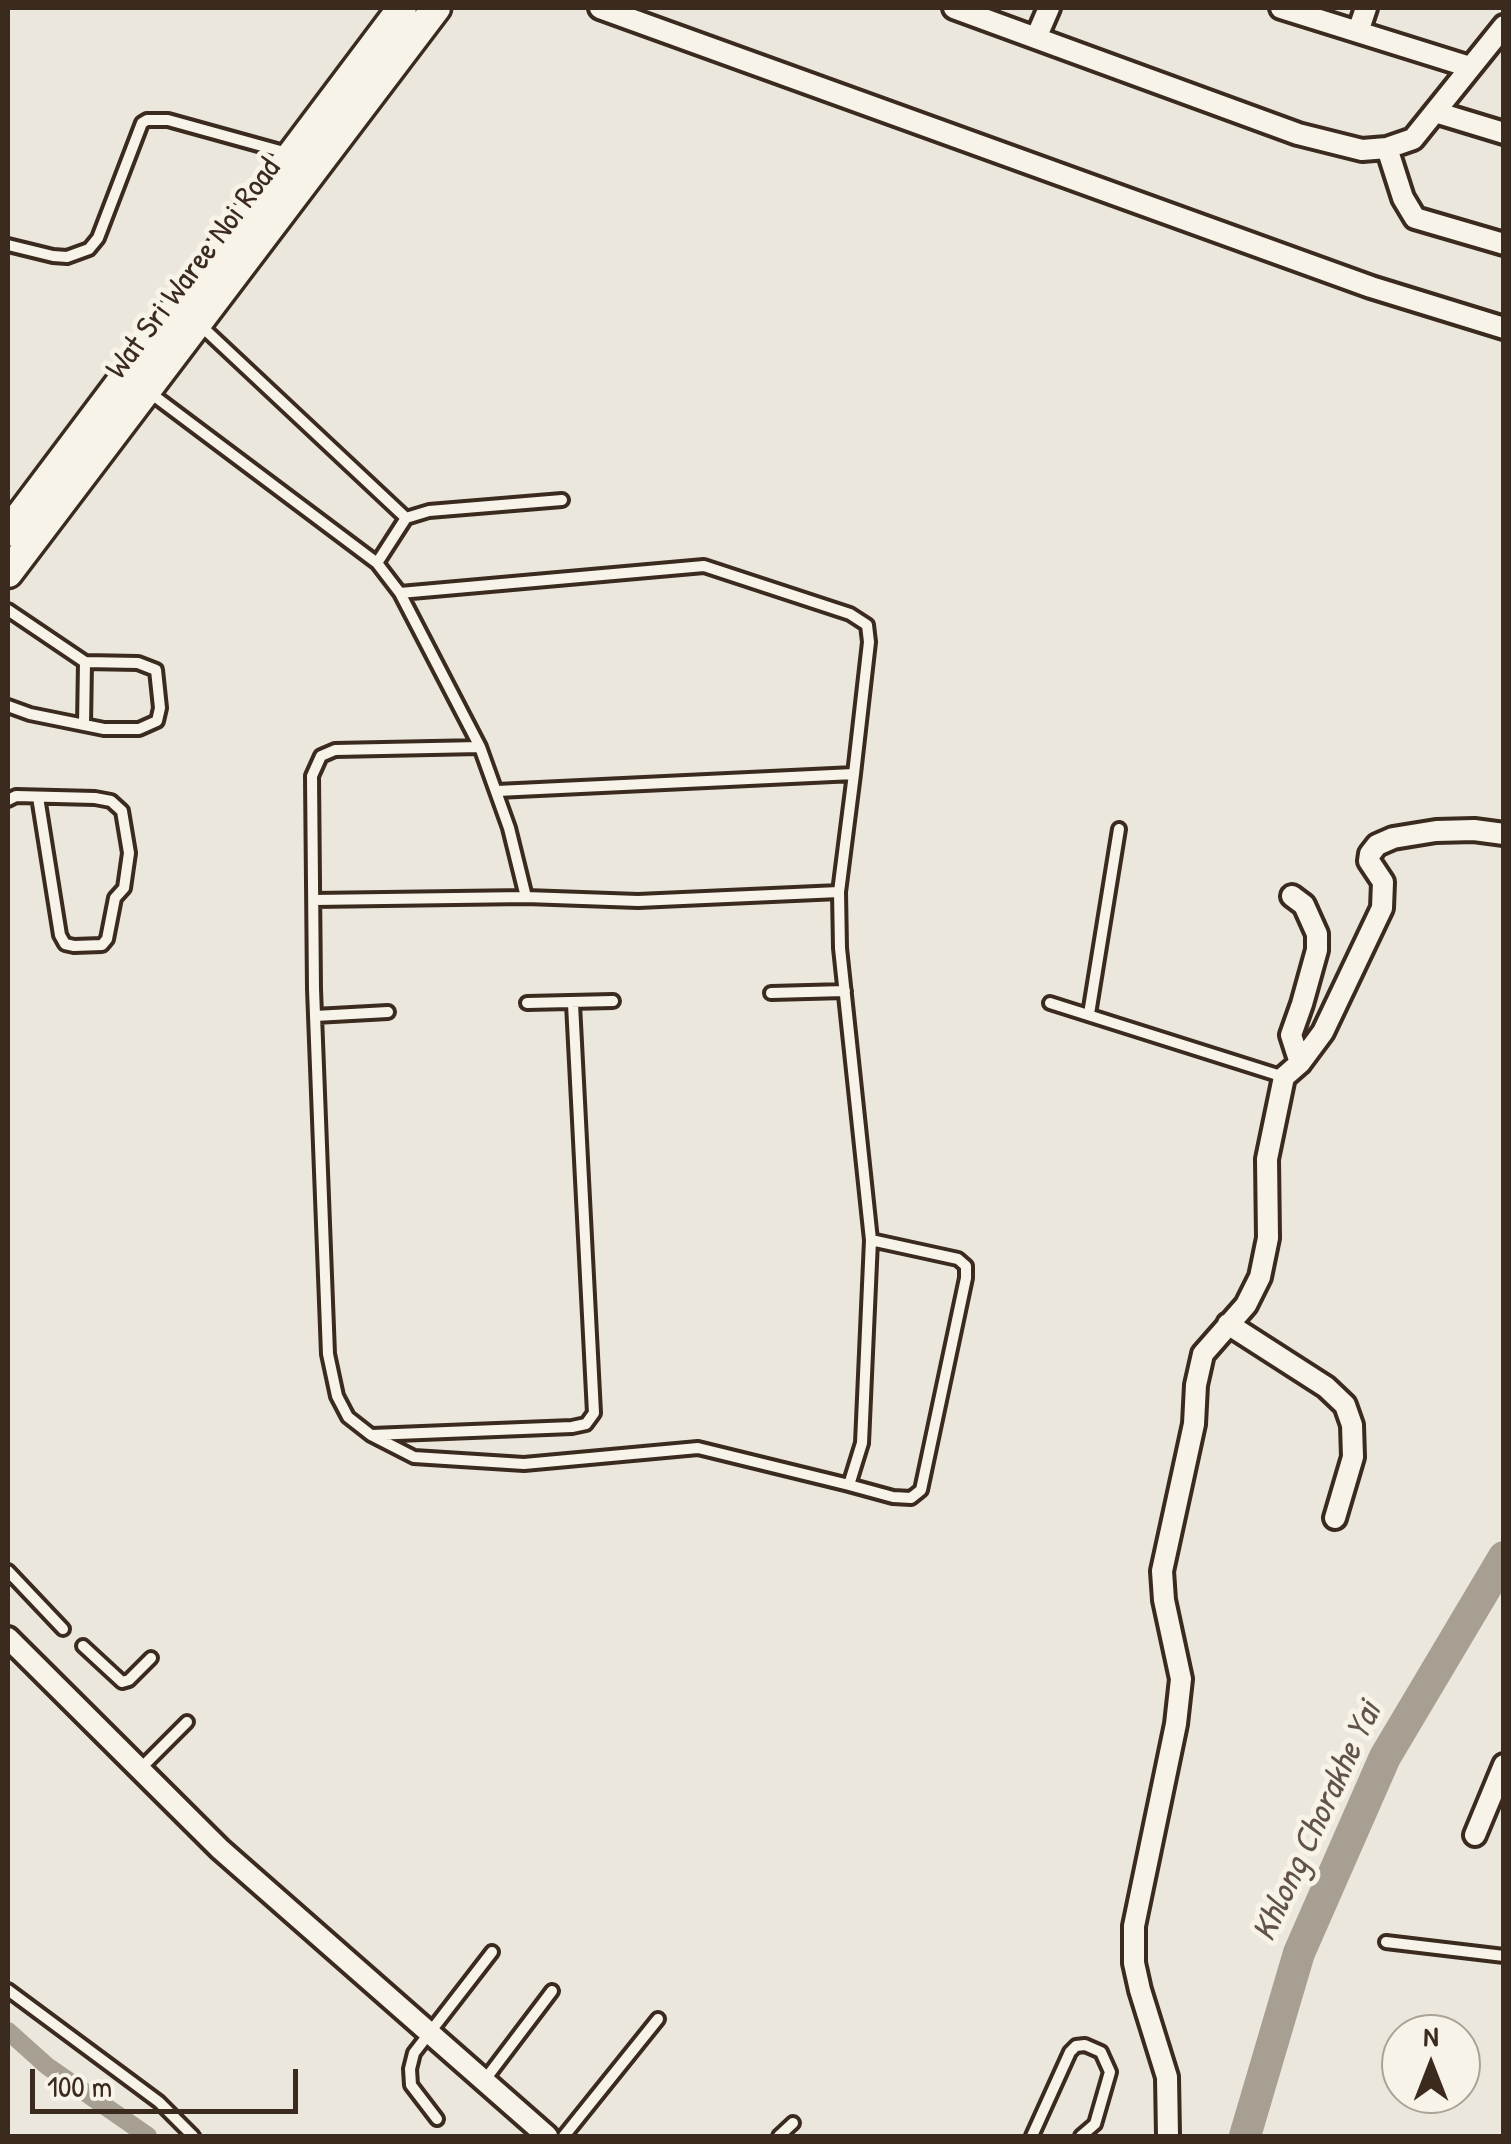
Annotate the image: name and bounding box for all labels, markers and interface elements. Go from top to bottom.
street label: Wat Sri Waree Noi Road [98,151,290,387]
water label: Khlong Chorakhe Yai [1244,1696,1392,1948]
north arrow [1381,2014,1481,2114]
text: N [1424,2017,1438,2055]
scale bar [35,2049,302,2111]
text: 100 m [47,2066,112,2106]

